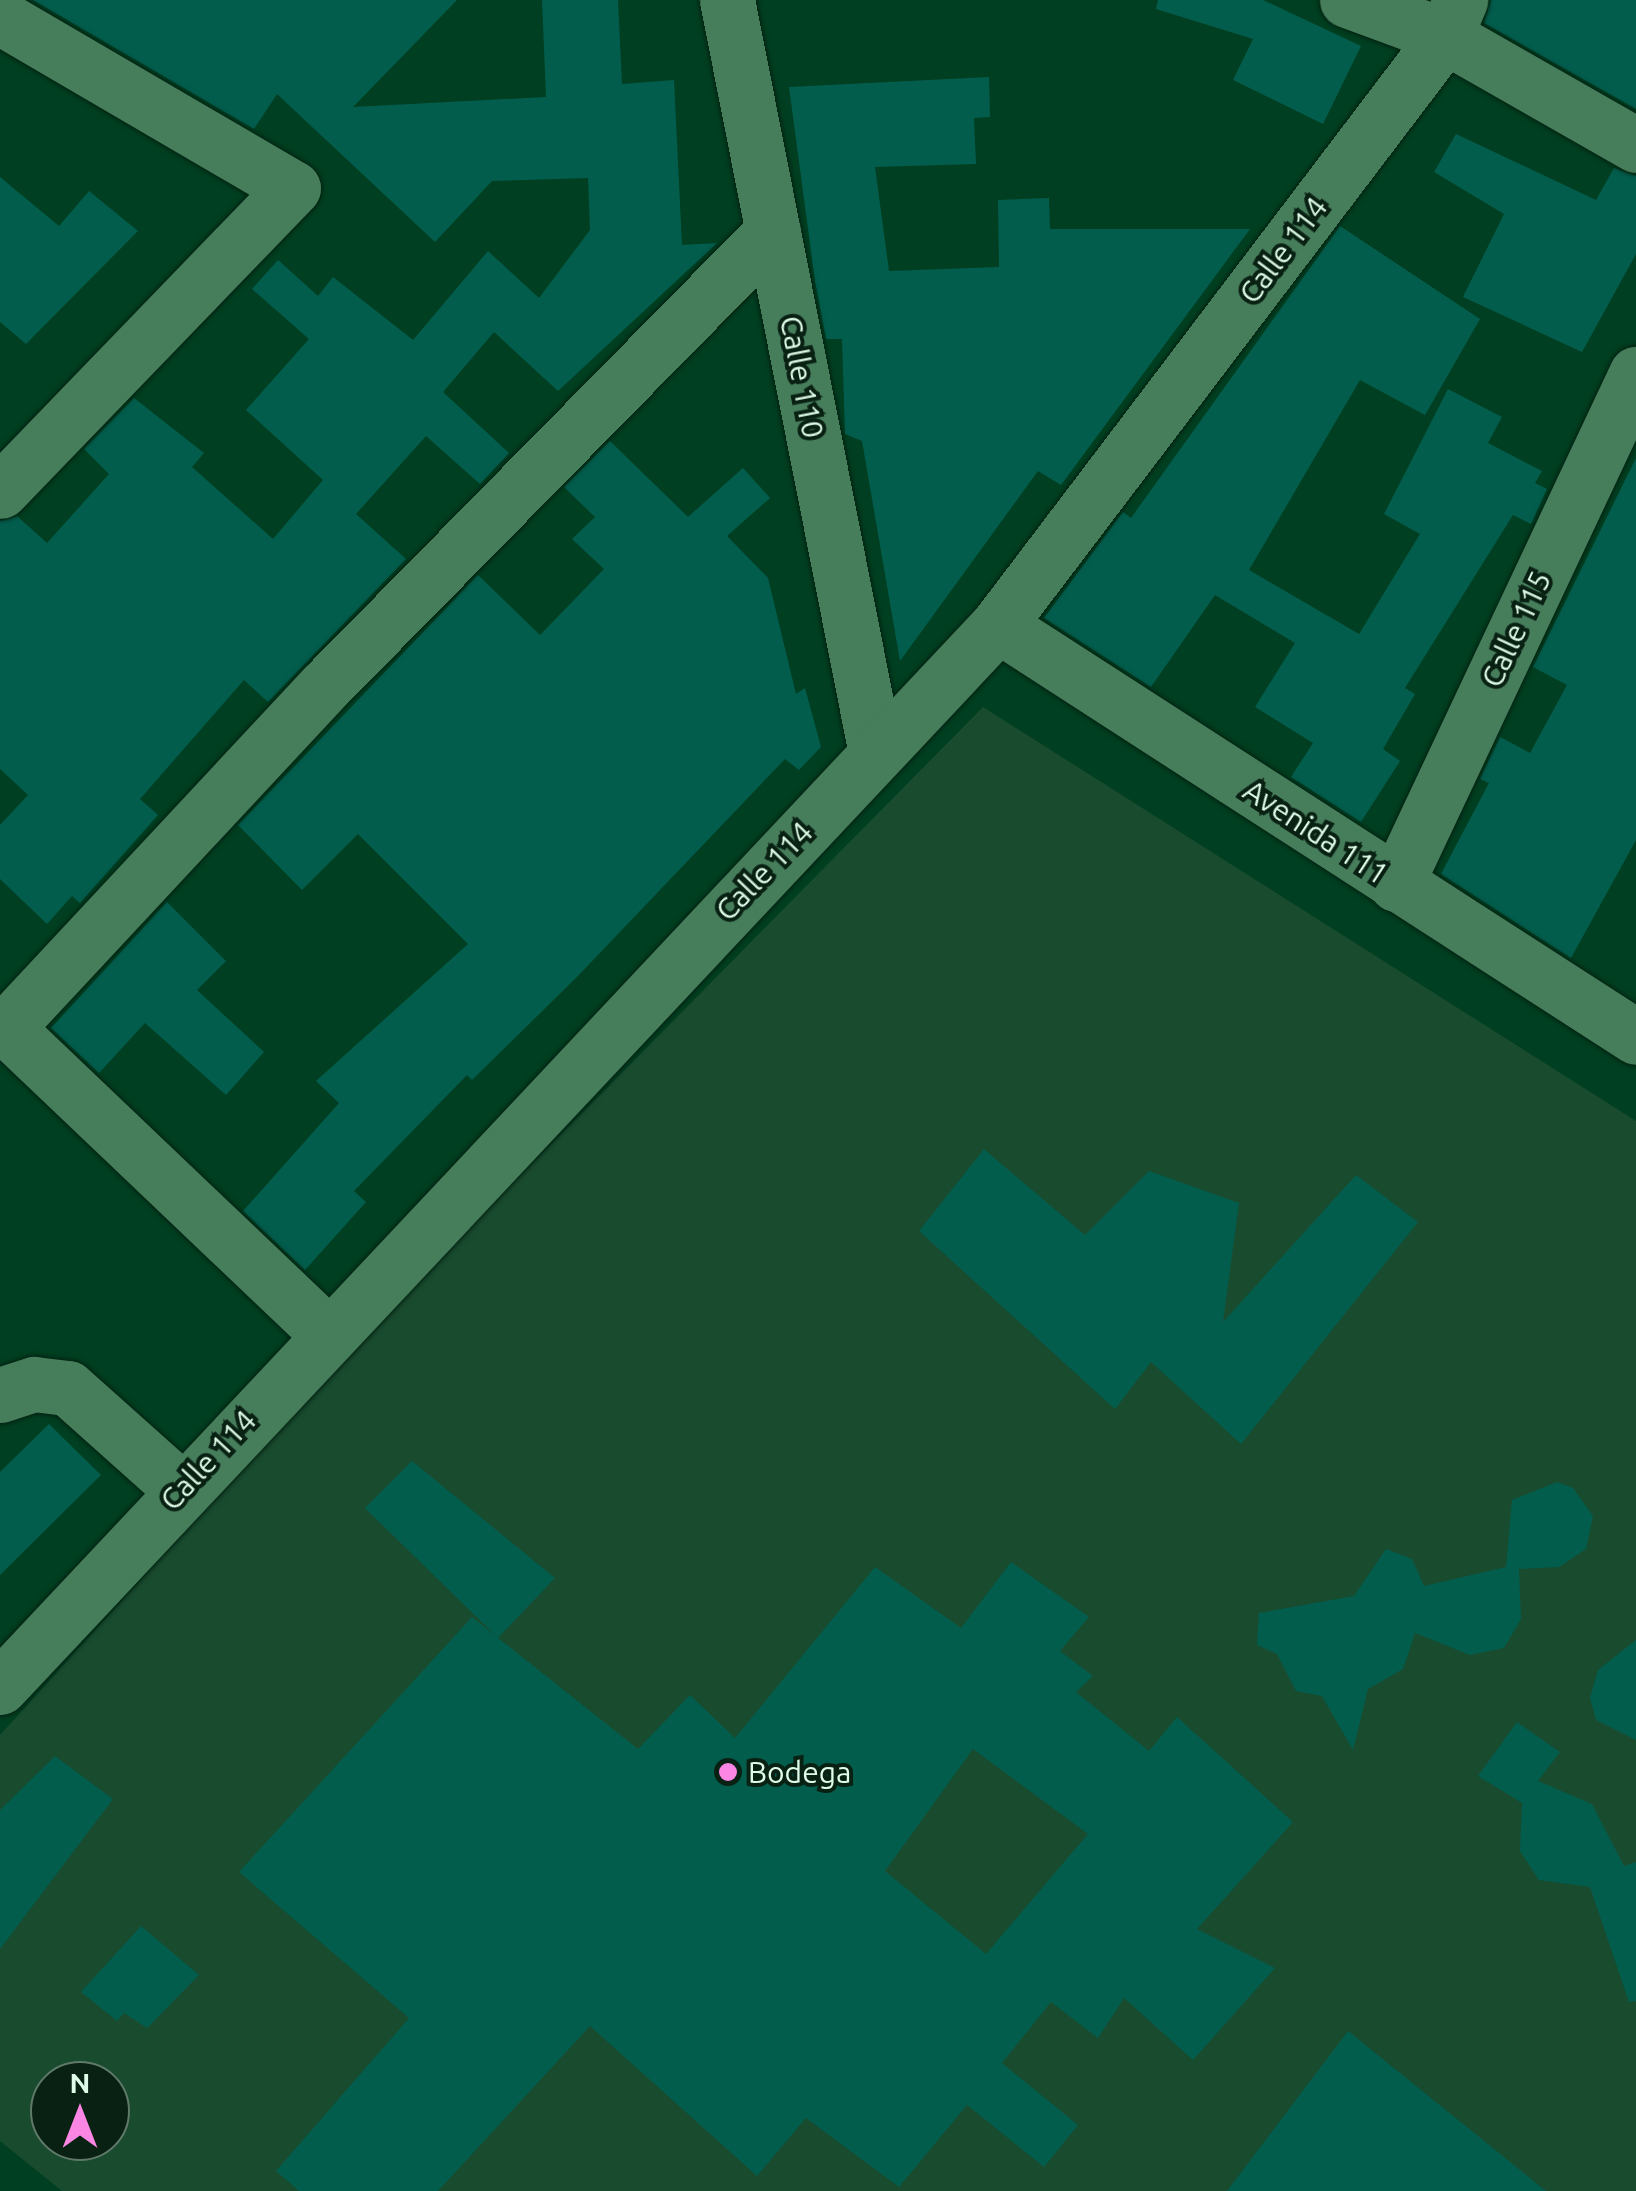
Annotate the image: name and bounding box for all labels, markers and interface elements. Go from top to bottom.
street label: Calle 114 [1231,190,1335,310]
street label: Calle 110 [773,313,831,441]
street label: Calle 115 [1474,565,1558,693]
street label: Avenida 111 [1237,772,1395,892]
street label: Calle 114 [708,814,820,928]
street label: Calle 114 [153,1402,263,1518]
place label: Bodega [748,1754,851,1790]
marker: Bodega [717,1761,739,1783]
north arrow [30,2061,130,2161]
text: N [70,2067,90,2098]

